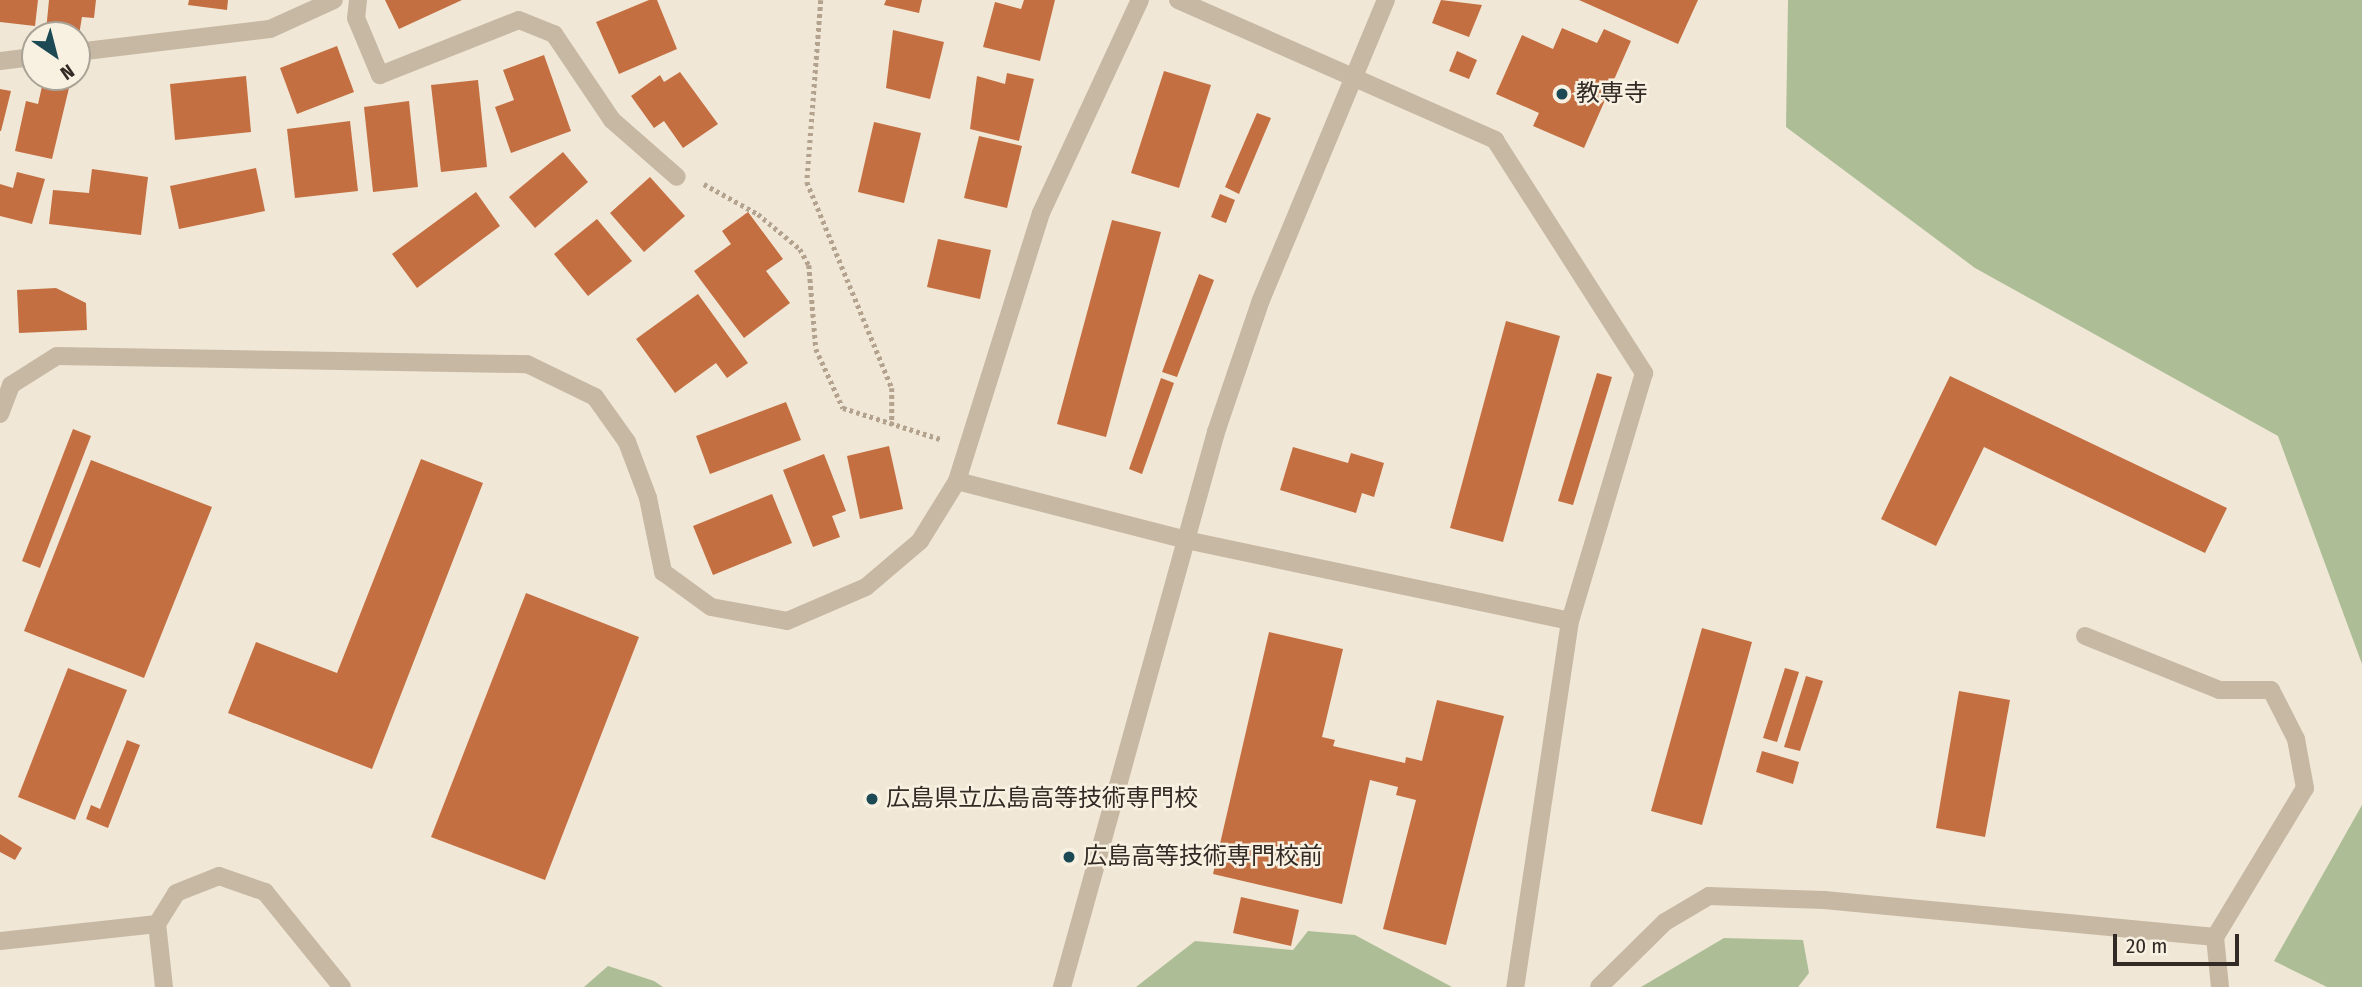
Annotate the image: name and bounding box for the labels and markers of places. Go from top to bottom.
place label: 教専寺 [1576,80,1648,108]
marker: 教専寺 [1554,86,1570,102]
place label: 広島県立広島高等技術専門校 [886,785,1198,813]
marker: 広島県立広島高等技術専門校 [864,791,880,807]
place label: 広島高等技術専門校前 [1083,843,1323,871]
marker: 広島高等技術専門校前 [1061,849,1077,865]

